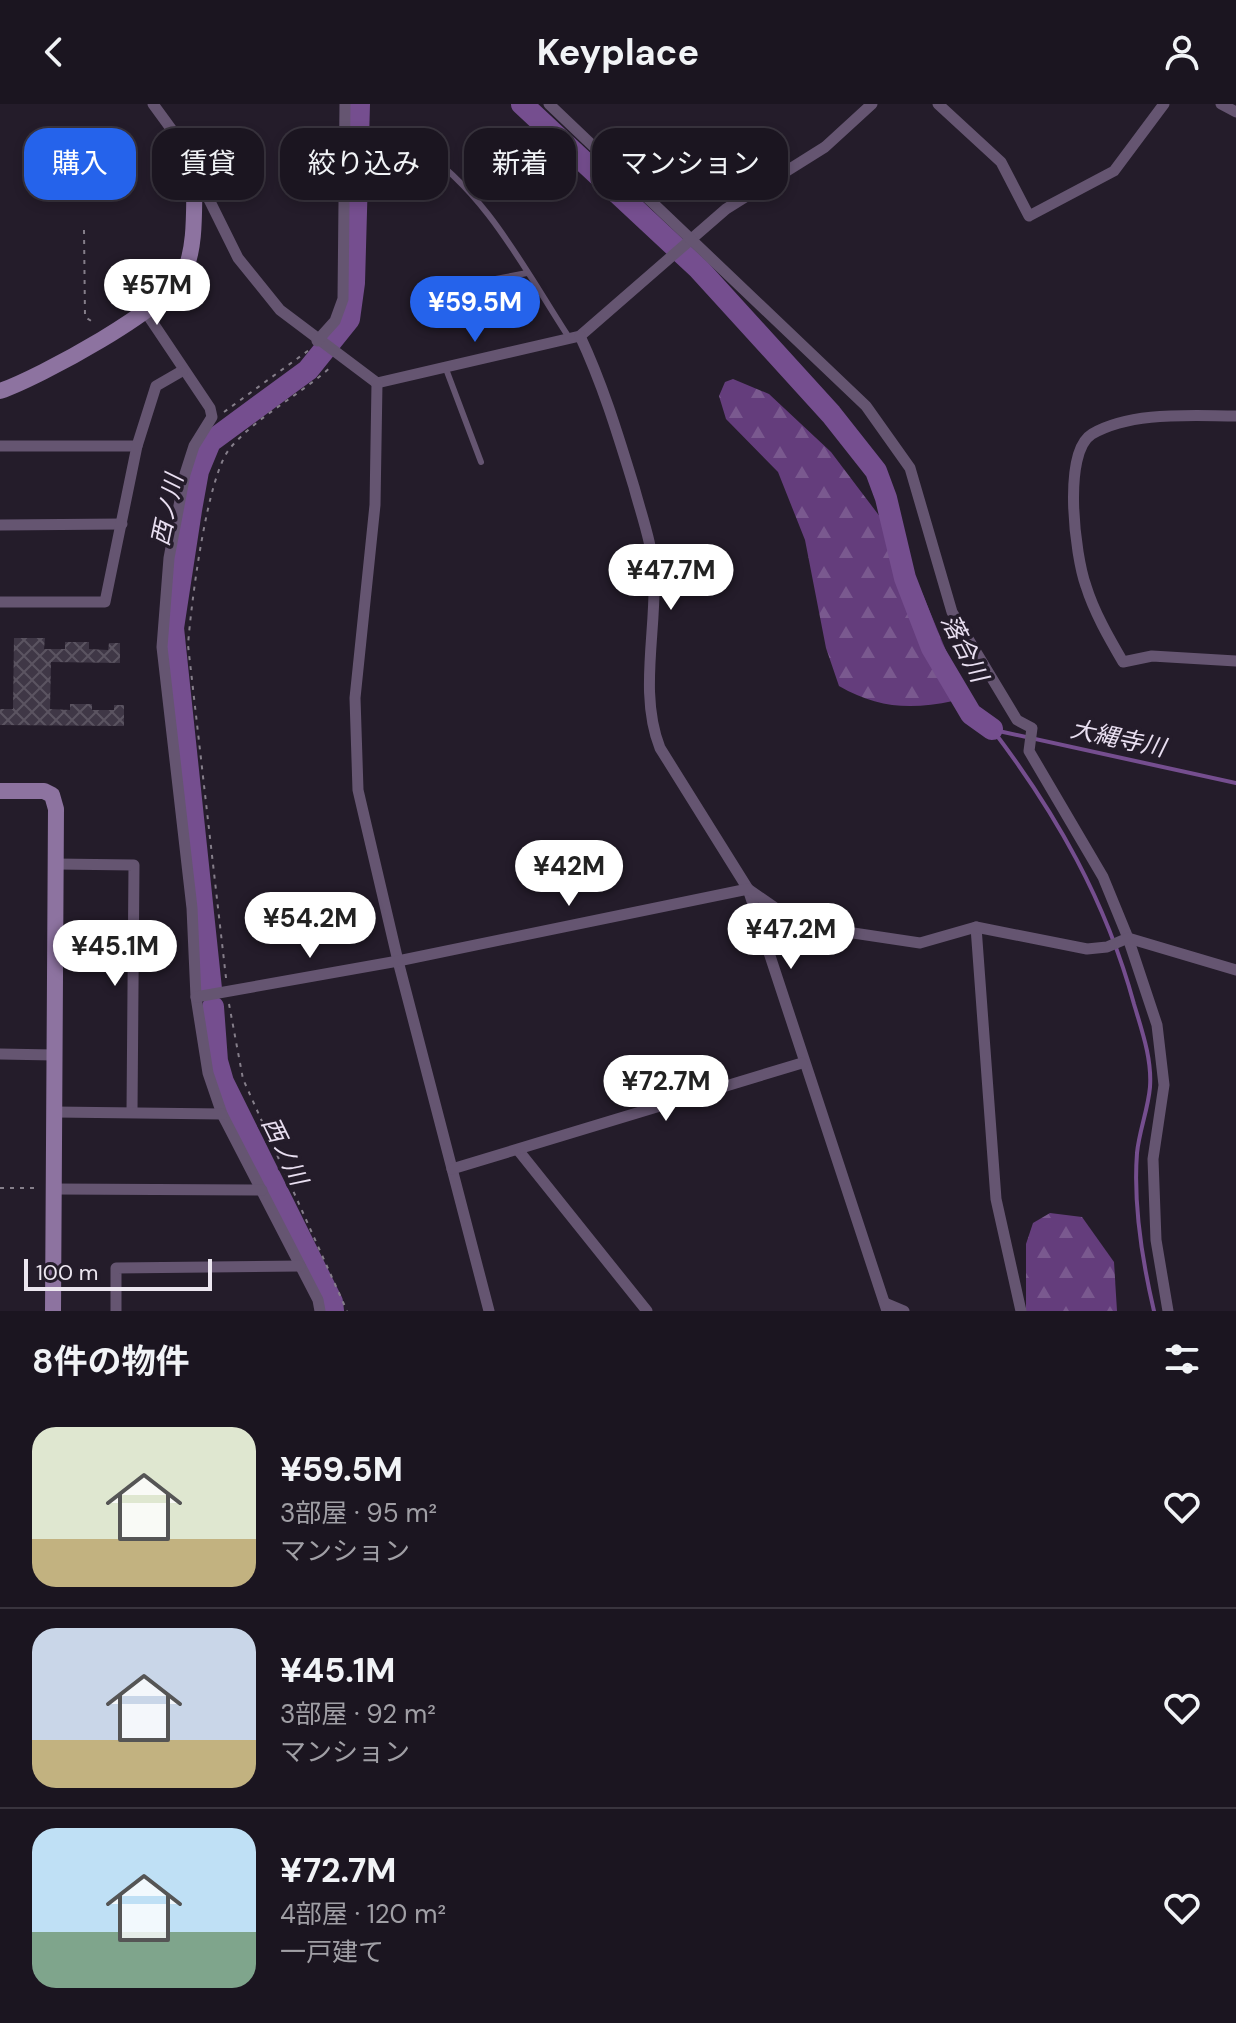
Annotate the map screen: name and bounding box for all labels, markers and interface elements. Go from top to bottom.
text: Keyplace [537,29,699,76]
icon: back [32,30,76,74]
icon: person [1160,30,1204,74]
chip: 購入 [24,128,136,200]
chip: 賃貸 [152,128,264,200]
chip: 絞り込み [280,128,448,200]
chip: 新着 [464,128,576,200]
chip: マンション [592,128,788,200]
pin: ¥57M [110,259,204,327]
text: ¥57M [122,268,192,302]
pin: ¥59.5M [410,276,540,344]
text: ¥59.5M [428,285,522,319]
water label: 西ノ川 [144,469,190,548]
pin: ¥47.7M [606,544,736,612]
text: ¥47.7M [627,553,715,587]
water label: 落合川 [935,609,997,690]
water label: 大縄寺川 [1068,713,1171,764]
pin: ¥42M [522,840,616,908]
text: ¥42M [533,849,605,883]
pin: ¥54.2M [245,892,375,960]
text: ¥54.2M [263,901,357,935]
pin: ¥47.2M [726,903,856,971]
text: ¥47.2M [746,912,836,946]
pin: ¥45.1M [50,920,180,988]
text: ¥45.1M [71,929,159,963]
pin: ¥72.7M [601,1055,731,1123]
text: ¥72.7M [621,1064,711,1098]
water label: 西ノ川 [255,1112,316,1193]
scale bar [24,1255,212,1291]
text: 100 m [36,1258,98,1287]
icon: filters [1160,1337,1204,1381]
text: 8件の物件 [32,1339,190,1384]
text: ¥59.5M [280,1447,403,1492]
icon: home [96,1459,192,1555]
icon: heart [1160,1485,1204,1529]
text: 3部屋 · 95 m² [280,1496,437,1530]
text: マンション [280,1534,410,1568]
text: ¥45.1M [280,1648,395,1693]
icon: home [96,1660,192,1756]
icon: heart [1160,1686,1204,1730]
text: 3部屋 · 92 m² [280,1697,436,1731]
text: マンション [280,1735,410,1769]
text: ¥72.7M [280,1848,396,1893]
icon: home [96,1860,192,1956]
icon: heart [1160,1886,1204,1930]
text: 4部屋 · 120 m² [280,1897,446,1931]
text: 一戸建て [280,1935,384,1969]

